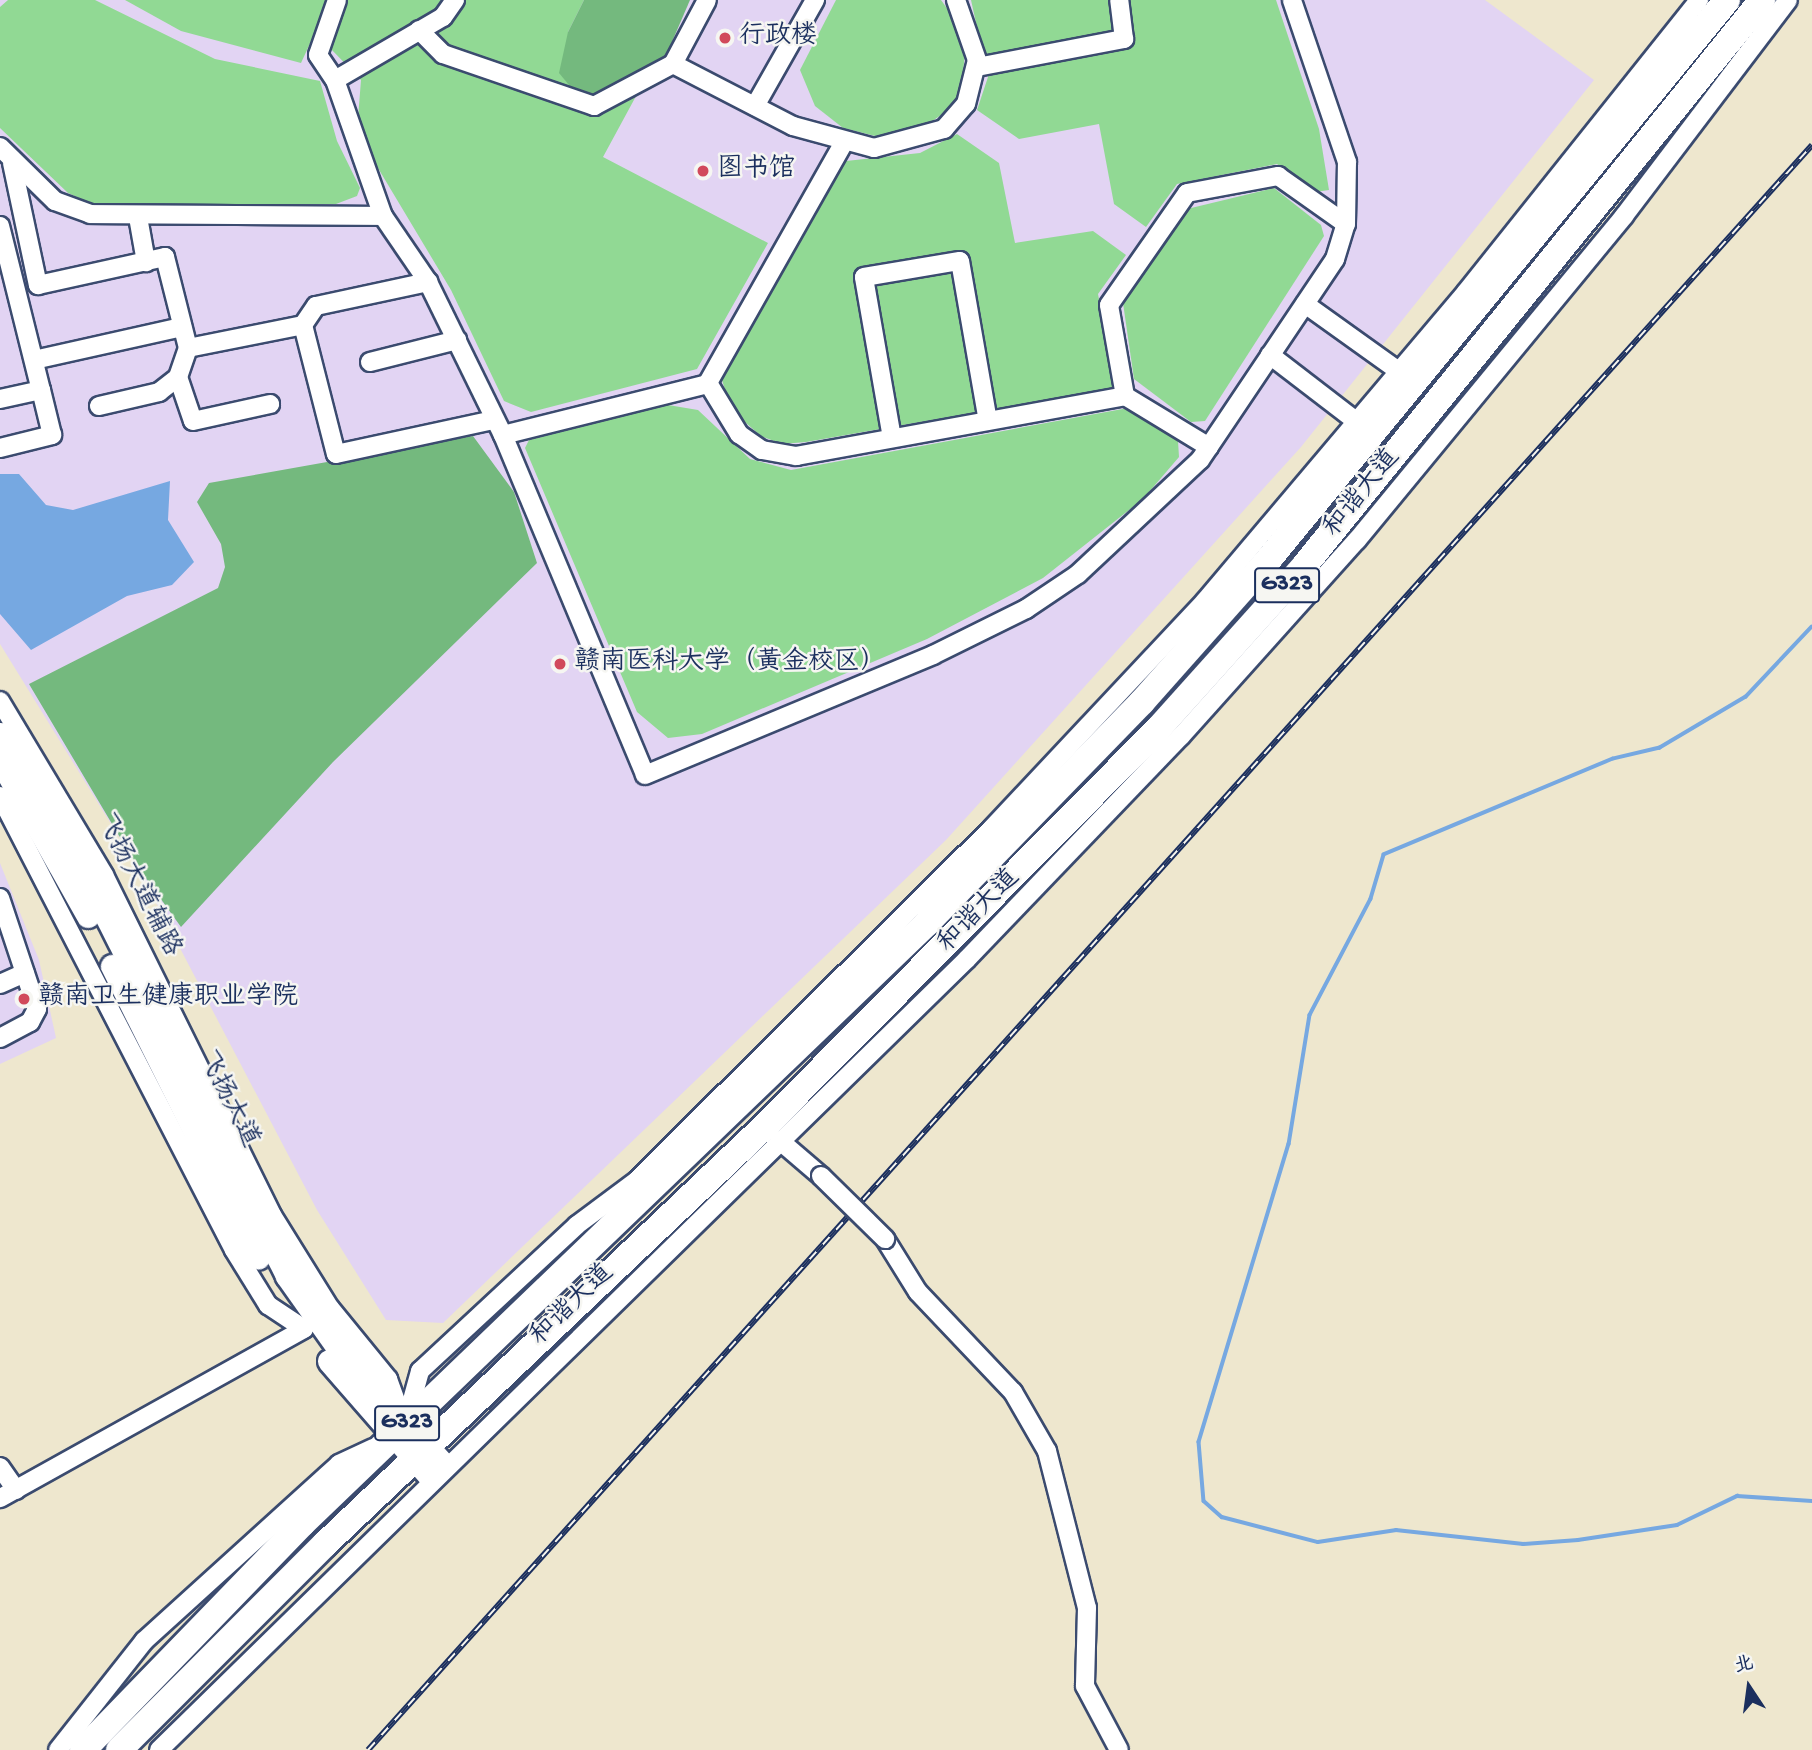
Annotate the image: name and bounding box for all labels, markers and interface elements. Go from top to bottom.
place label: 行政楼 [739,22,817,54]
marker: 行政楼 [717,30,733,46]
place label: 图书馆 [717,155,795,187]
marker: 图书馆 [695,163,711,179]
street label: 和谐大道 [1318,444,1408,544]
road number: G323 [1254,564,1320,606]
place label: 赣南医科大学（黄金校区） [574,648,886,680]
marker: 赣南医科大学（黄金校区） [552,656,568,672]
street label: 飞扬大道辅路 [88,809,186,963]
street label: 和谐大道 [933,864,1027,960]
place label: 赣南卫生健康职业学院 [38,983,298,1015]
marker: 赣南卫生健康职业学院 [16,991,32,1007]
street label: 飞扬大道 [189,1047,265,1153]
street label: 和谐大道 [525,1259,621,1353]
road number: G323 [374,1402,440,1443]
north arrow [1714,1652,1784,1722]
text: 北 [1732,1653,1756,1679]

